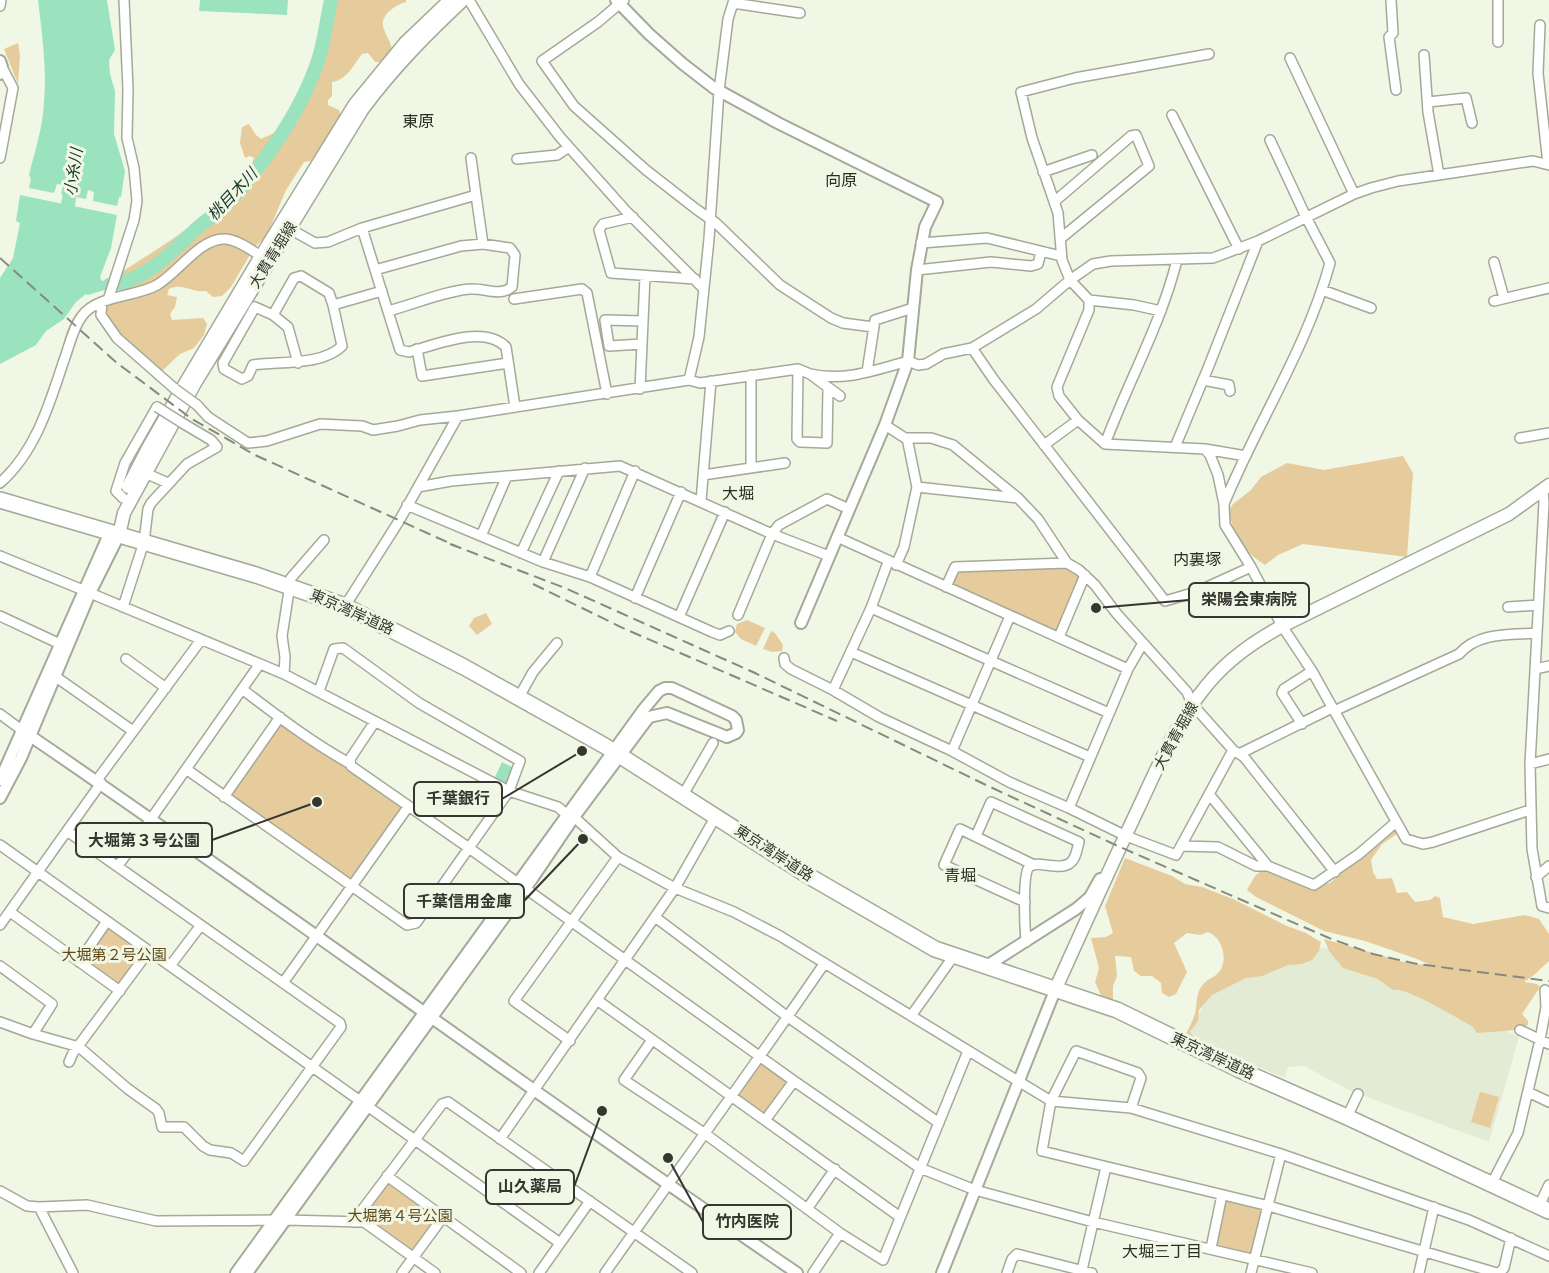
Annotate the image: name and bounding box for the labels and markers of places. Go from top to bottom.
callout: 栄陽会東病院 [1189,583,1309,617]
callout: 千葉銀行 [414,782,502,816]
callout: 大堀第３号公園 [76,823,212,857]
callout: 千葉信用金庫 [404,884,524,918]
callout: 山久薬局 [486,1170,574,1204]
callout: 竹内医院 [703,1205,791,1239]

